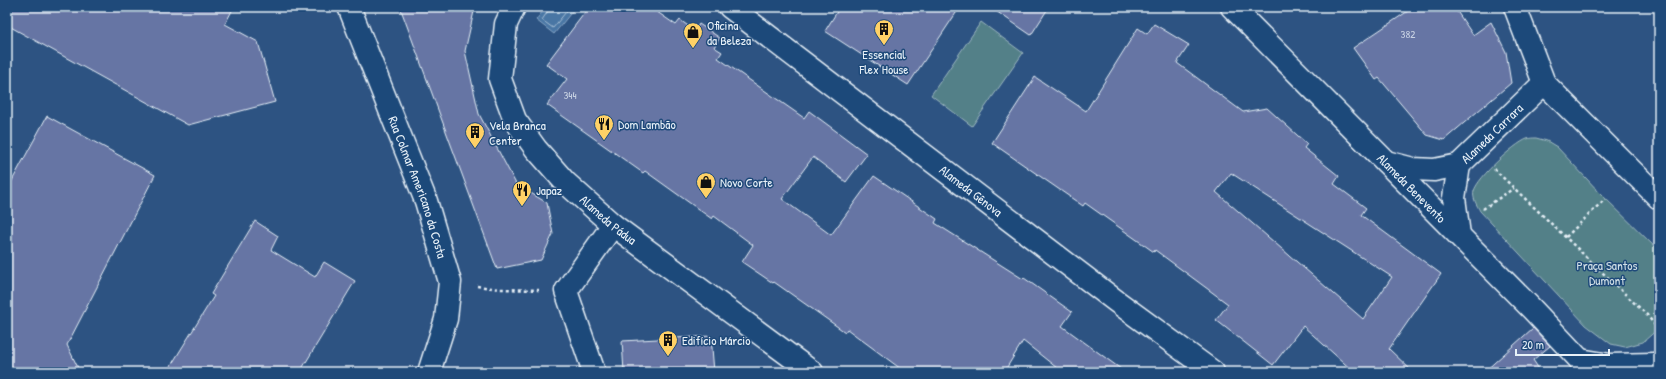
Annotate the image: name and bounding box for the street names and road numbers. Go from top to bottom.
street label: Alameda Carrara [1457,99,1527,167]
street label: Rua Colmar Americano da Costa [384,113,451,260]
street label: Alameda Benevento [1373,149,1450,227]
street label: Alameda Gênova [936,161,1006,220]
street label: Alameda Pádua [576,191,640,249]

